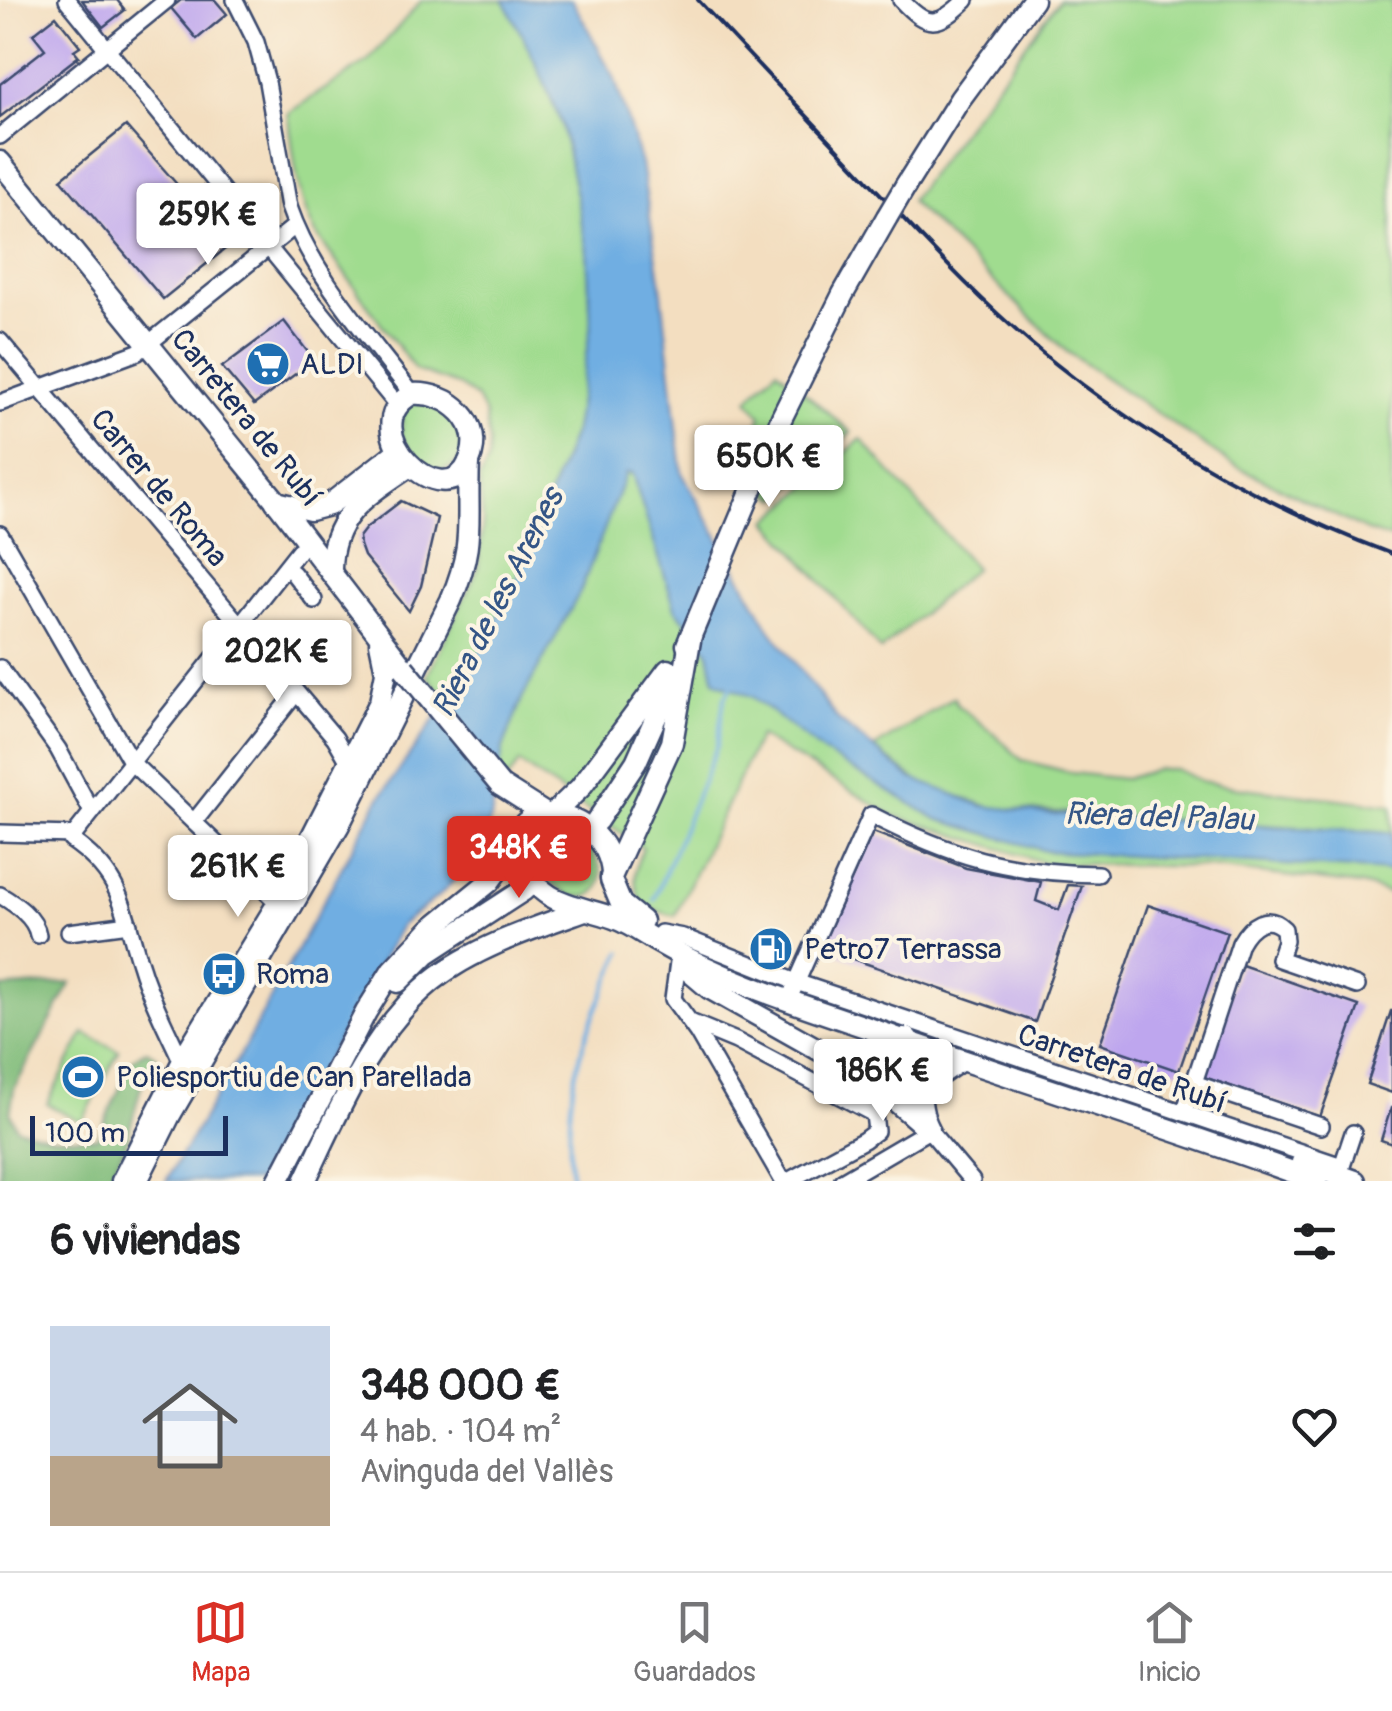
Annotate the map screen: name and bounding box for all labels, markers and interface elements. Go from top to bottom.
pin: 259K € [127,183,289,268]
text: 259K € [158,195,258,235]
street label: Carretera de Rubí [163,322,329,514]
supermarket icon: ALDI [245,341,291,387]
place label: ALDI [300,346,364,383]
street label: Carrer de Roma [82,402,236,574]
pin: 650K € [688,425,850,510]
text: 650K € [716,437,822,477]
water label: Riera de les Arenes [423,479,575,724]
pin: 202K € [196,620,358,705]
text: 202K € [225,632,330,672]
water label: Riera del Palau [1064,794,1256,840]
pin: 348K € [438,816,600,901]
text: 348K € [469,828,569,868]
pin: 261K € [157,835,319,920]
text: 261K € [190,847,286,887]
fuel station icon: Petro7 Terrassa [748,926,794,972]
place label: Petro7 Terrassa [804,931,1002,968]
bus stop icon: Roma [201,951,247,997]
place label: Roma [256,956,329,993]
street label: Carretera de Rubí [1013,1016,1231,1122]
pin: 186K € [802,1039,964,1124]
text: 186K € [836,1051,930,1091]
sports icon: Poliesportiu de Can Parellada [60,1054,106,1100]
place label: Poliesportiu de Can Parellada [116,1059,472,1096]
scale bar [30,1111,228,1156]
text: 100 m [45,1116,125,1151]
icon: filters [1287,1214,1342,1269]
text: 6 viviendas [50,1215,240,1267]
text: 348 000 € [360,1360,561,1412]
icon: home [130,1366,250,1486]
icon: heart [1287,1399,1342,1454]
text: 4 hab. · 104 m² [360,1412,562,1452]
text: Avinguda del Vallès [360,1452,613,1492]
tab: Mapa [191,1595,251,1690]
tab: Guardados [633,1595,756,1690]
tab: Inicio [1138,1595,1201,1690]

